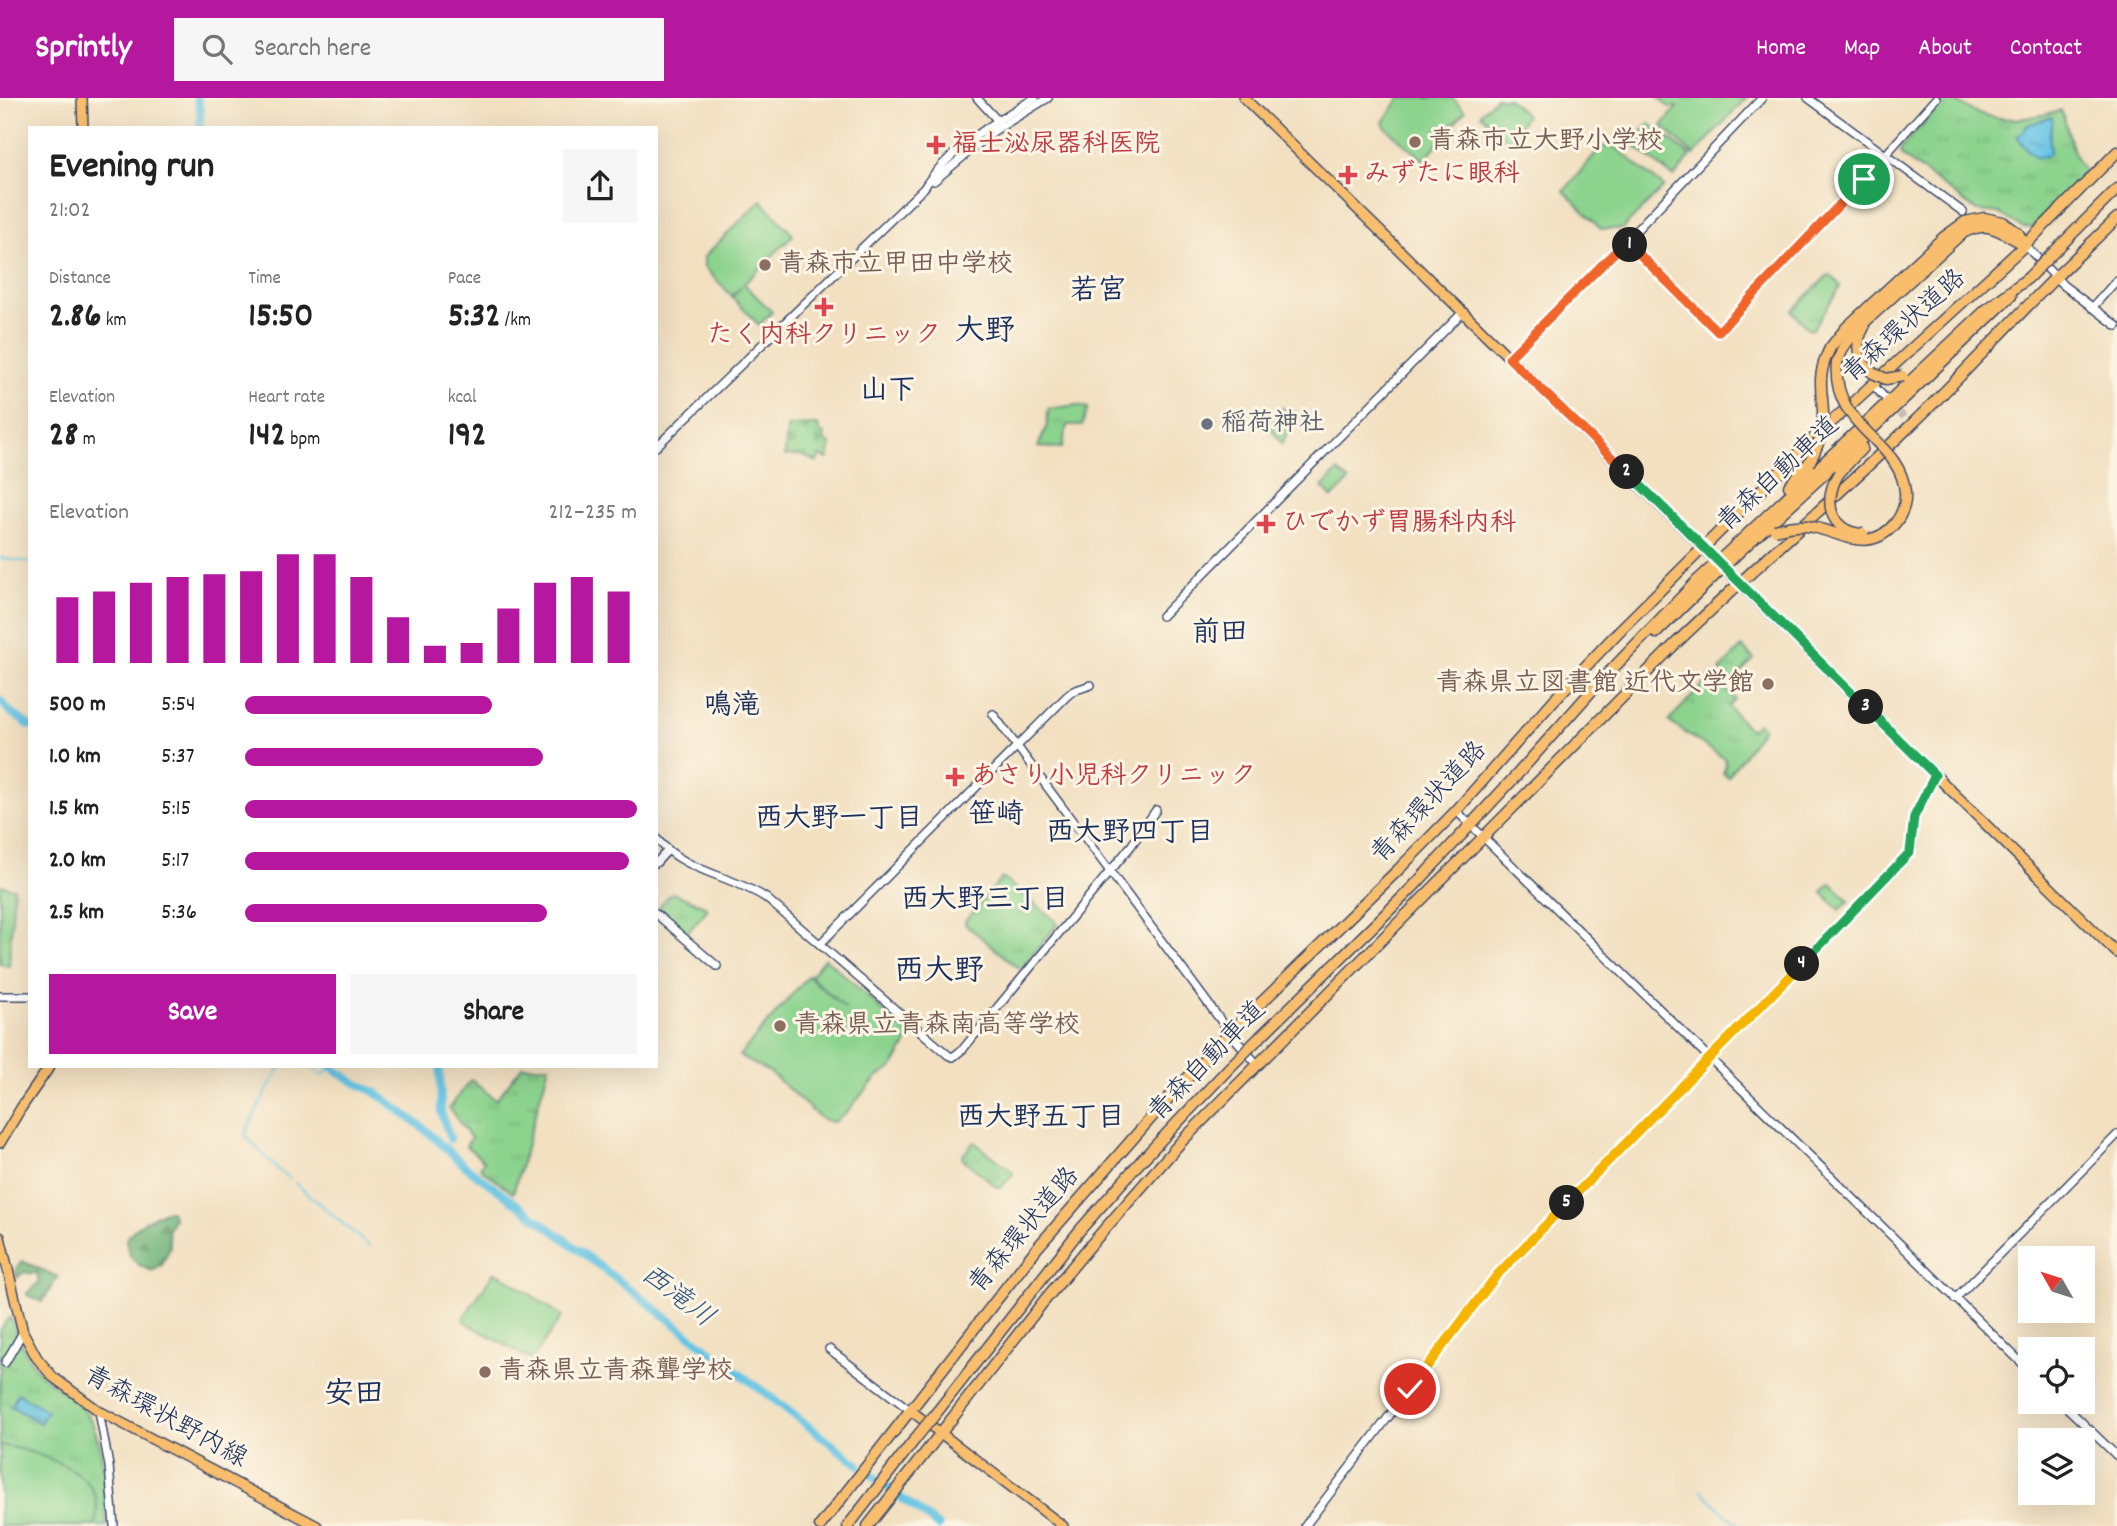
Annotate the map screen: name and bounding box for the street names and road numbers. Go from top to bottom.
street label: 青森環状道路 [1835,261,1975,393]
street label: 青森自動車道 [1709,408,1849,542]
street label: 青森環状道路 [1363,733,1497,873]
street label: 青森自動車道 [1141,993,1275,1131]
street label: 青森環状道路 [961,1159,1089,1303]
street label: 青森環状野内線 [76,1358,254,1478]

